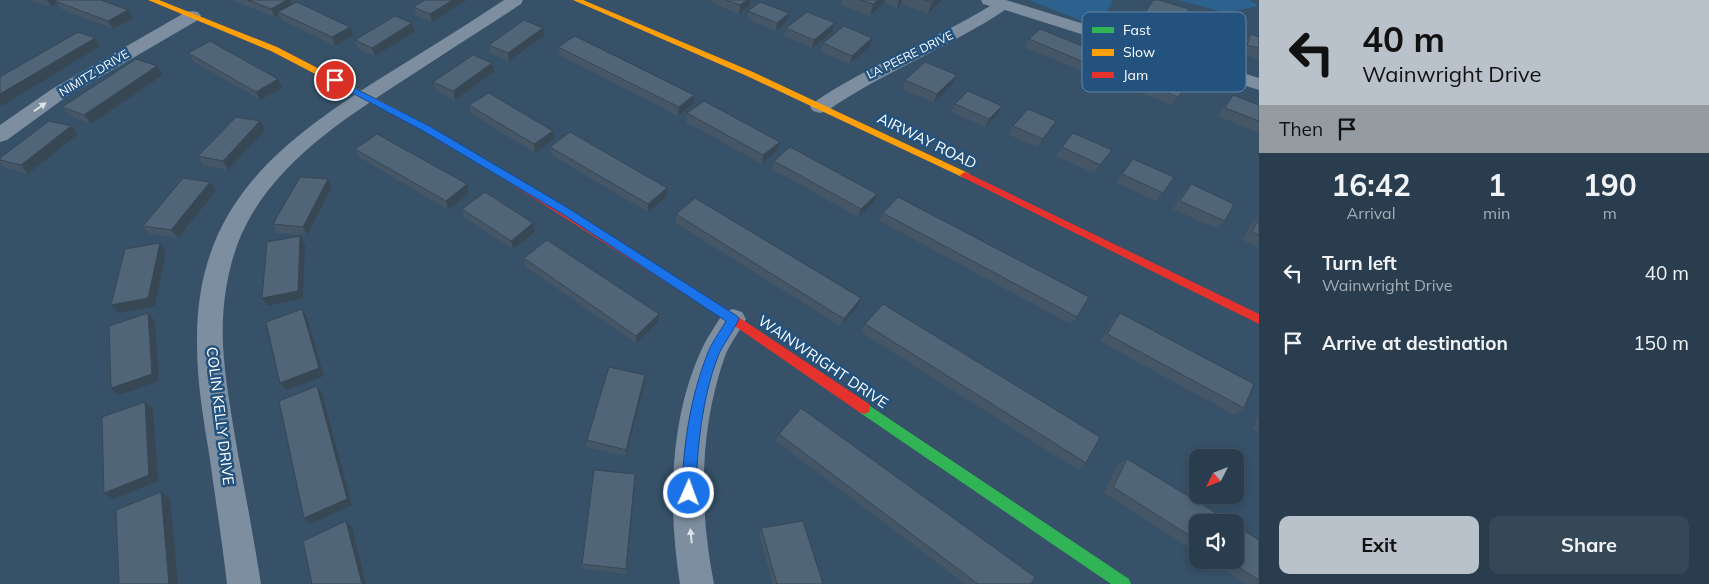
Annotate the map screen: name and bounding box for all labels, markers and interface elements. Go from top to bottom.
legend [1082,12,1246,92]
text: 40 m [1362,17,1445,61]
icon: left [1279,20,1344,85]
text: Fast [1123,21,1151,39]
street label: LA PEERE DRIVE [864,27,956,82]
text: Slow [1123,43,1155,61]
street label: NIMITZ DRIVE [56,46,131,99]
pin [314,59,356,101]
text: Wainwright Drive [1362,60,1542,88]
icon: arrive [321,66,349,94]
text: Jam [1123,66,1148,84]
one-way arrow [33,102,47,112]
street label: AIRWAY ROAD [875,108,980,173]
icon: arrive [1333,115,1361,143]
text: Then [1279,117,1323,141]
text: 16:42 [1331,166,1411,204]
text: 1 [1488,166,1506,204]
text: 190 [1583,166,1637,204]
text: Arrival [1347,203,1396,223]
text: min [1483,203,1510,223]
text: m [1603,203,1617,223]
text: Turn left [1322,251,1397,275]
icon: left [1279,259,1307,287]
text: 40 m [1645,261,1689,285]
text: Wainwright Drive [1322,275,1453,295]
street label: WAINWRIGHT DRIVE [754,311,892,412]
icon: arrive [1279,329,1307,357]
text: Arrive at destination [1322,331,1508,355]
text: 150 m [1633,331,1689,355]
street label: COLIN KELLY DRIVE [203,346,238,486]
north arrow [1189,449,1244,504]
map controls [1189,449,1244,569]
position arrow [662,466,714,518]
button: sound [1189,514,1244,569]
button: Exit [1279,516,1479,574]
button: Share [1489,516,1689,574]
one-way arrow [687,527,695,543]

